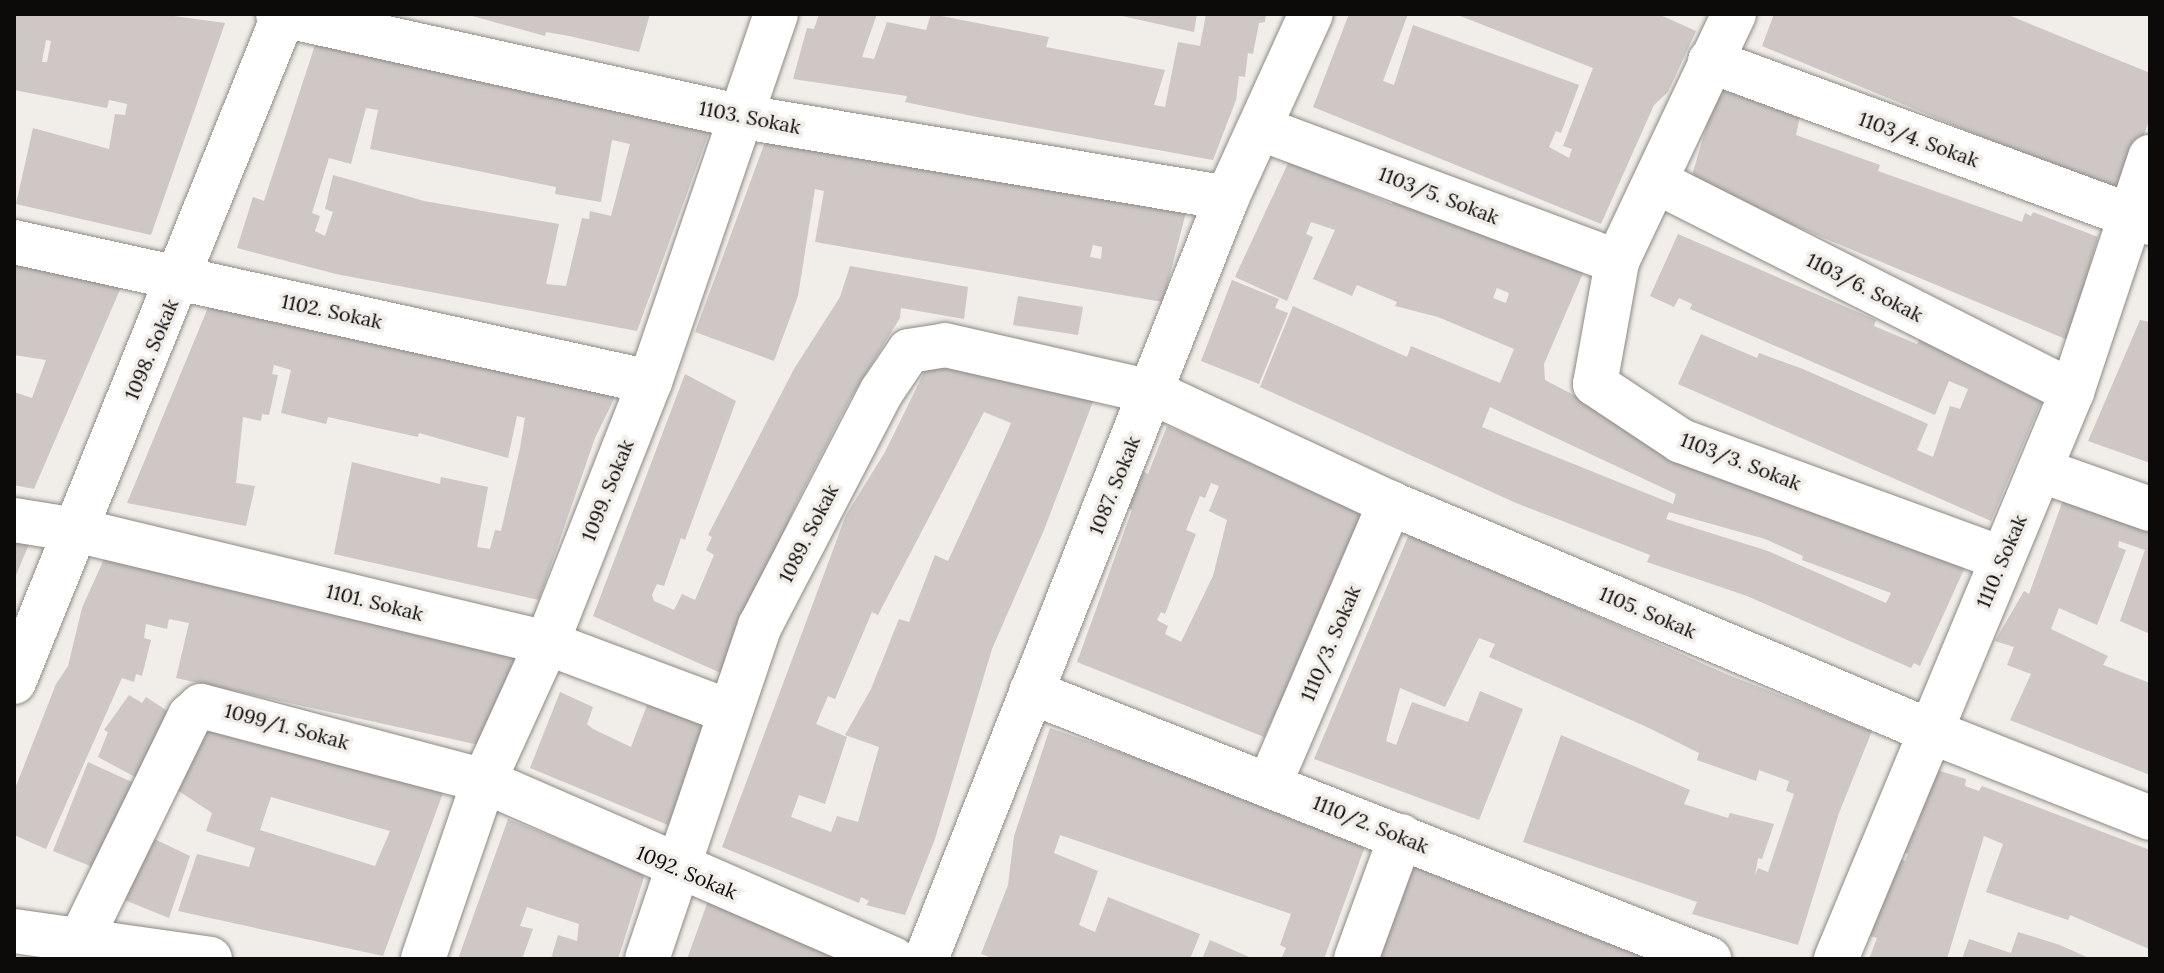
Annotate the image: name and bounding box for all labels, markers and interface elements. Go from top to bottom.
street label: 1103. Sokak [697,95,803,139]
street label: 1103/4. Sokak [1856,106,1982,172]
street label: 1103/5. Sokak [1375,161,1503,229]
street label: 1103/6. Sokak [1803,247,1927,327]
street label: 1102. Sokak [279,289,385,333]
street label: 1098. Sokak [119,295,183,403]
street label: 1103/3. Sokak [1677,427,1805,495]
street label: 1087. Sokak [1083,432,1145,538]
street label: 1099. Sokak [576,436,638,544]
street label: 1089. Sokak [773,480,843,586]
street label: 1110. Sokak [1971,511,2031,611]
street label: 1101. Sokak [324,578,426,626]
street label: 1105. Sokak [1596,581,1700,643]
street label: 1110/3. Sokak [1295,582,1365,704]
street label: 1099/1. Sokak [222,698,352,754]
street label: 1110/2. Sokak [1310,790,1432,858]
street label: 1092. Sokak [633,840,741,904]

